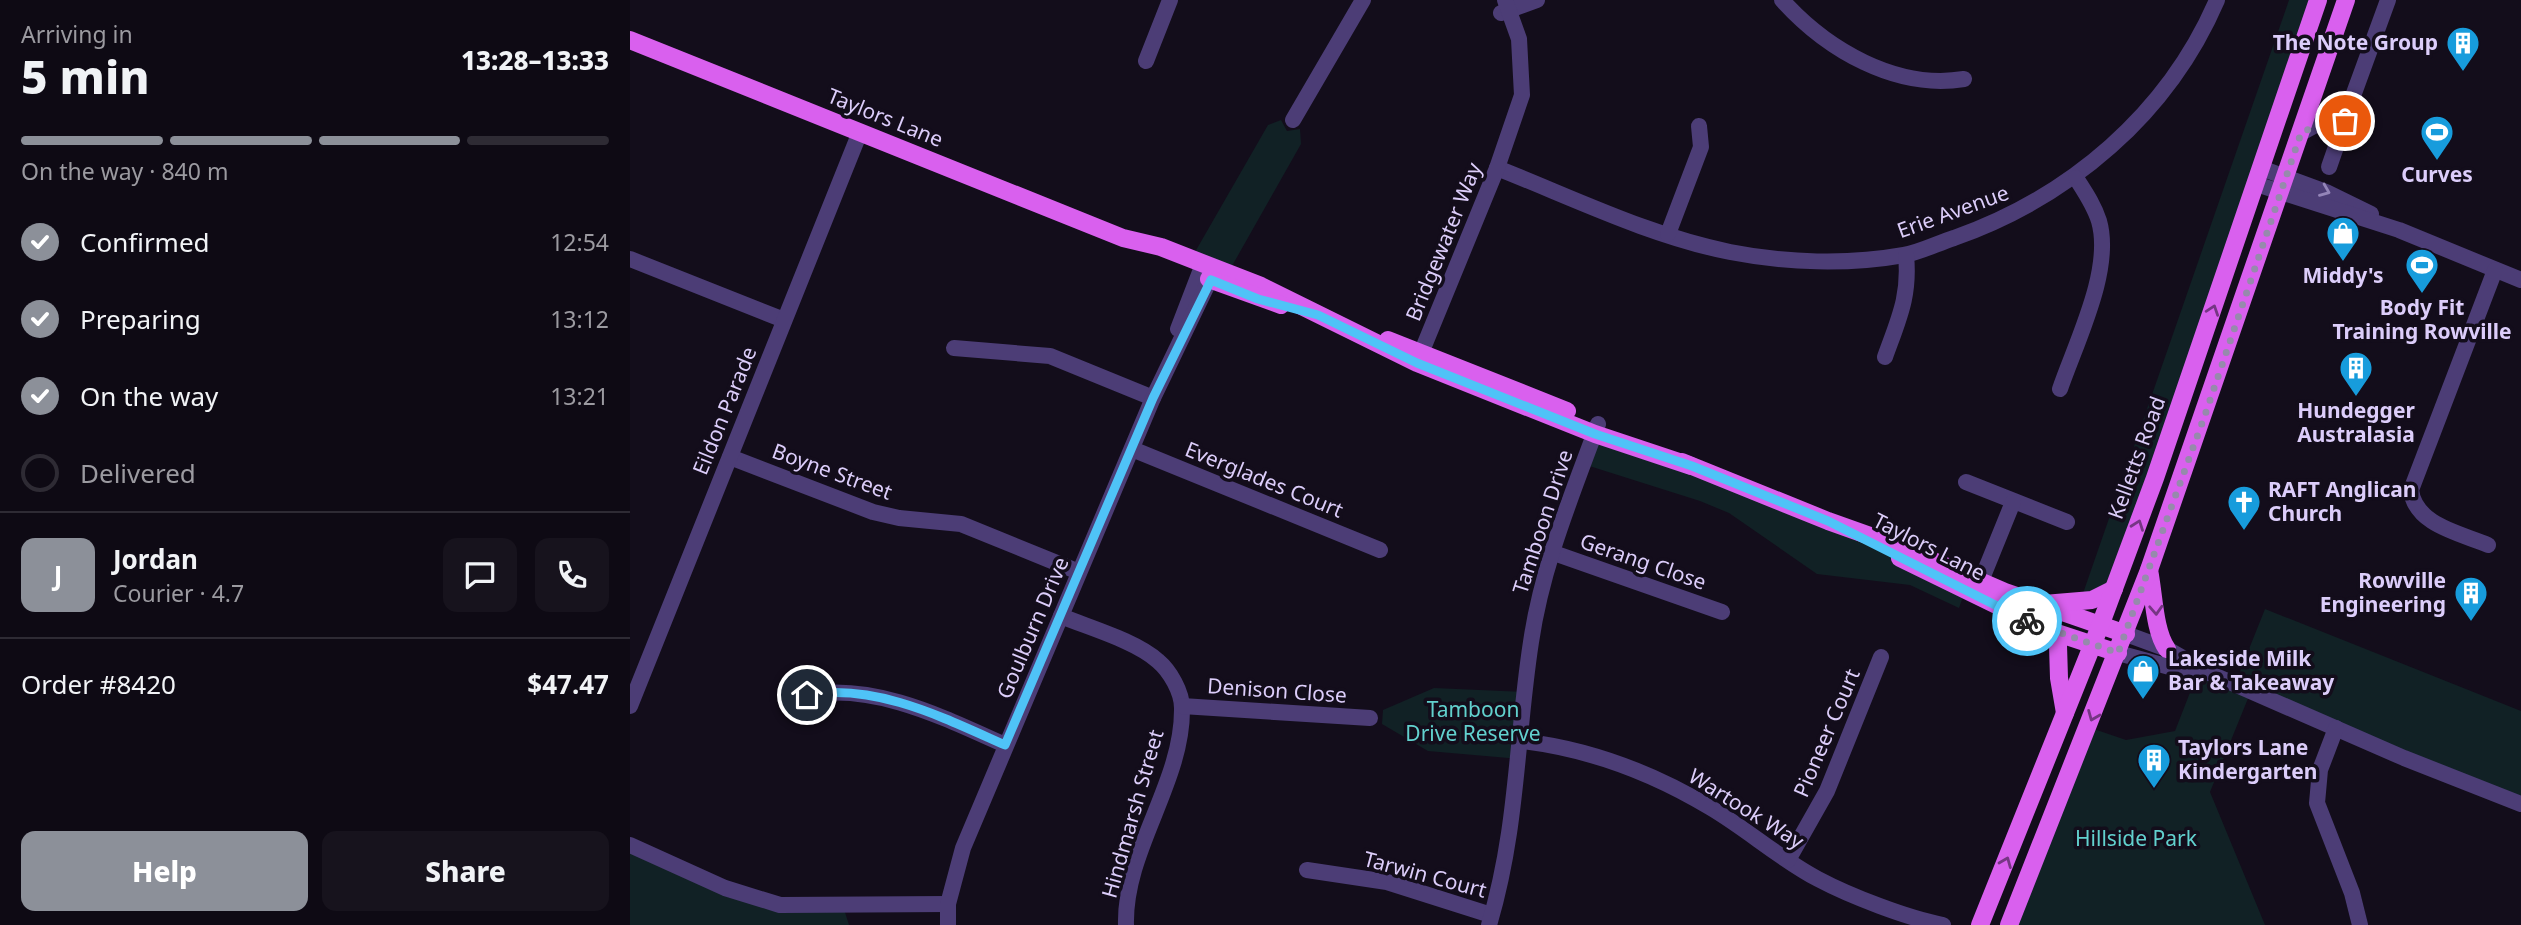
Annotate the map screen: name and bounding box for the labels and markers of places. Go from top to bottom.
building icon: The Note Group [2444,24,2482,73]
place label: The Note Group [2273,28,2438,56]
pin [2315,91,2375,151]
sports icon: Curves [2418,113,2456,162]
place label: Curves [2401,160,2473,188]
shop icon: Middy's [2324,214,2362,263]
sports icon: Body Fit Training Rowville [2403,246,2441,295]
place label: Middy's [2303,261,2383,289]
place label: Body Fit Training Rowville [2333,293,2511,345]
building icon: Hundegger Australasia [2337,349,2375,398]
place label: Hundegger Australasia [2297,396,2415,448]
place label: RAFT Anglican Church [2268,475,2416,527]
church icon: RAFT Anglican Church [2225,483,2263,532]
place label: Rowville Engineering [2320,566,2446,618]
building icon: Rowville Engineering [2452,574,2490,623]
place label: Lakeside Milk Bar & Takeaway [2168,644,2334,696]
shop icon: Lakeside Milk Bar & Takeaway [2124,652,2162,701]
pin [777,665,837,725]
place label: Taylors Lane Kindergarten [2178,733,2317,785]
building icon: Taylors Lane Kindergarten [2135,741,2173,790]

